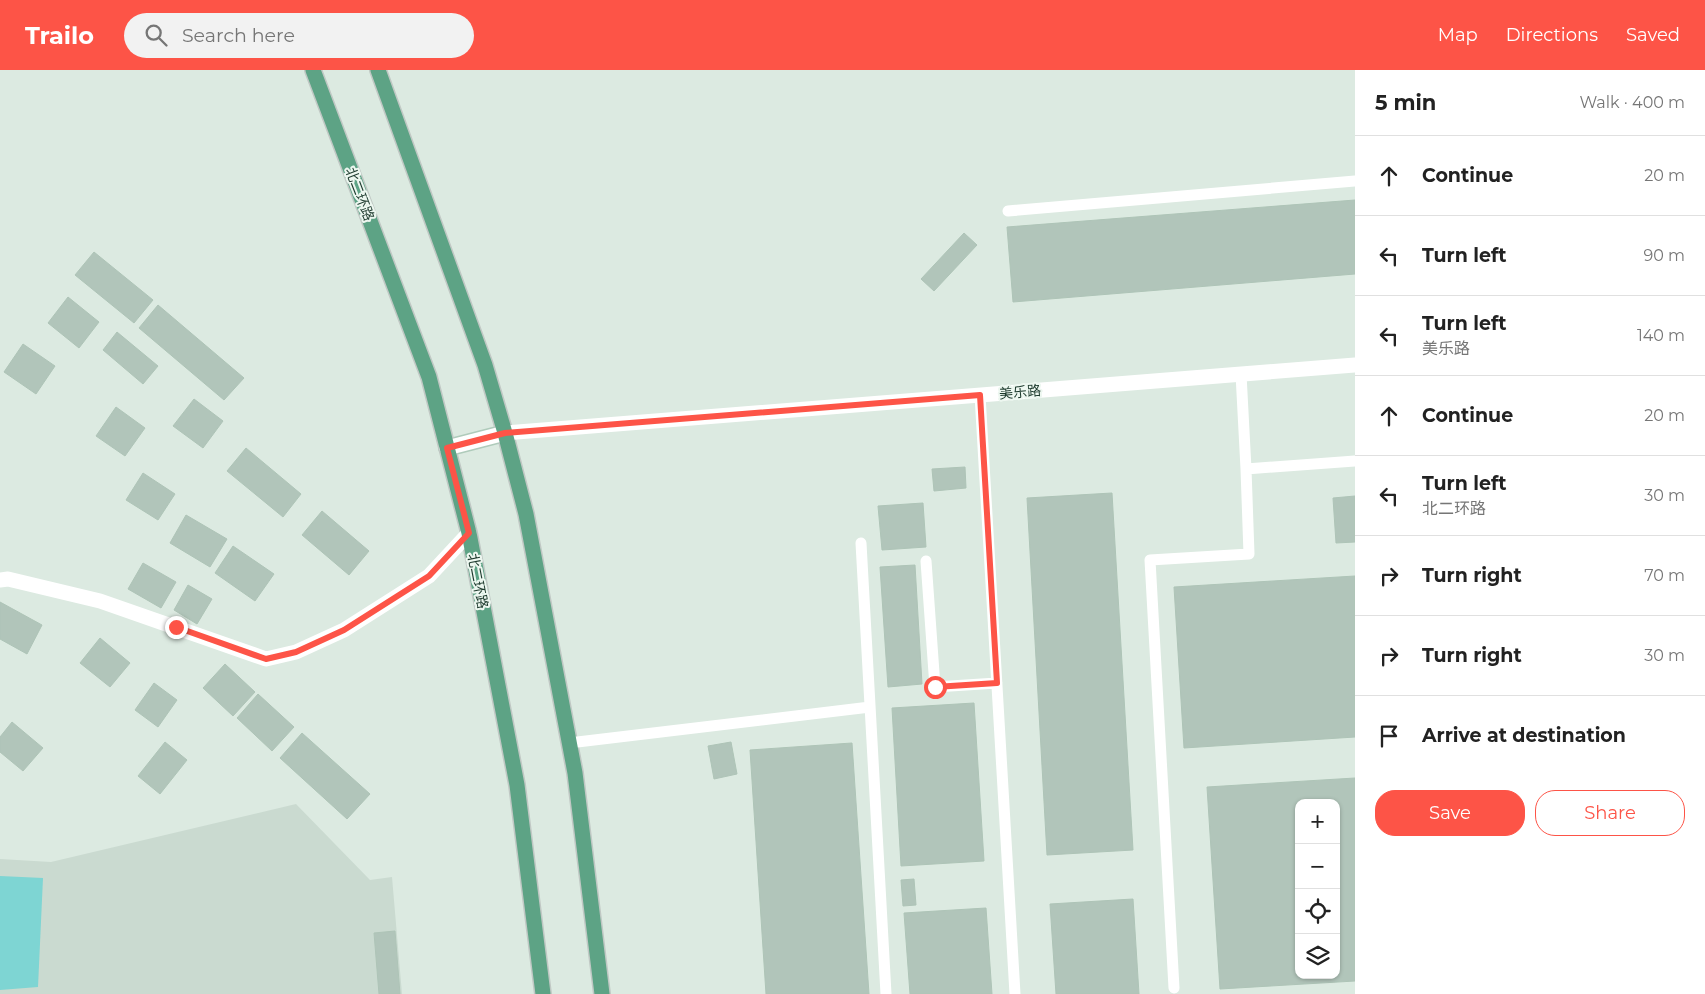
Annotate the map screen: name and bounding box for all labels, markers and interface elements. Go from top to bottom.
search box [124,13,474,58]
text: Trailo [25,21,94,50]
icon: search [142,21,170,49]
text: Search here [182,24,295,47]
text: Map [1438,24,1478,46]
text: Directions [1506,24,1598,46]
text: Saved [1626,24,1680,46]
text: 5 min [1375,90,1436,115]
text: Walk · 400 m [1579,93,1685,112]
icon: ahead [1375,162,1403,190]
text: Continue [1422,164,1513,187]
street label: 北二环路 [342,165,378,223]
text: 20 m [1644,166,1685,185]
icon: left [1375,242,1403,270]
text: Turn left [1422,244,1507,267]
text: 90 m [1643,246,1685,265]
text: Turn left [1422,312,1507,335]
icon: left [1375,322,1403,350]
text: 140 m [1637,326,1685,345]
text: 美乐路 [1422,339,1470,358]
street label: 美乐路 [998,381,1042,403]
icon: ahead [1375,402,1403,430]
text: Continue [1422,404,1513,427]
text: 20 m [1644,406,1685,425]
text: Turn left [1422,472,1507,495]
icon: left [1375,482,1403,510]
text: 30 m [1644,486,1685,505]
text: 北二环路 [1422,499,1486,518]
street label: 北二环路 [464,552,492,610]
icon: right [1375,562,1403,590]
text: Turn right [1422,564,1522,587]
text: 70 m [1644,566,1685,585]
route end [165,616,188,639]
icon: right [1375,642,1403,670]
text: Turn right [1422,644,1522,667]
text: 30 m [1644,646,1685,665]
route start [924,676,947,699]
icon: arrive [1375,722,1403,750]
text: Arrive at destination [1422,724,1626,747]
button: Save [1375,790,1525,836]
button: Share [1535,790,1685,836]
map controls [1295,799,1340,979]
button: + [1295,799,1340,844]
button: − [1295,844,1340,889]
button: locate [1295,889,1340,934]
button: layers [1295,934,1340,979]

